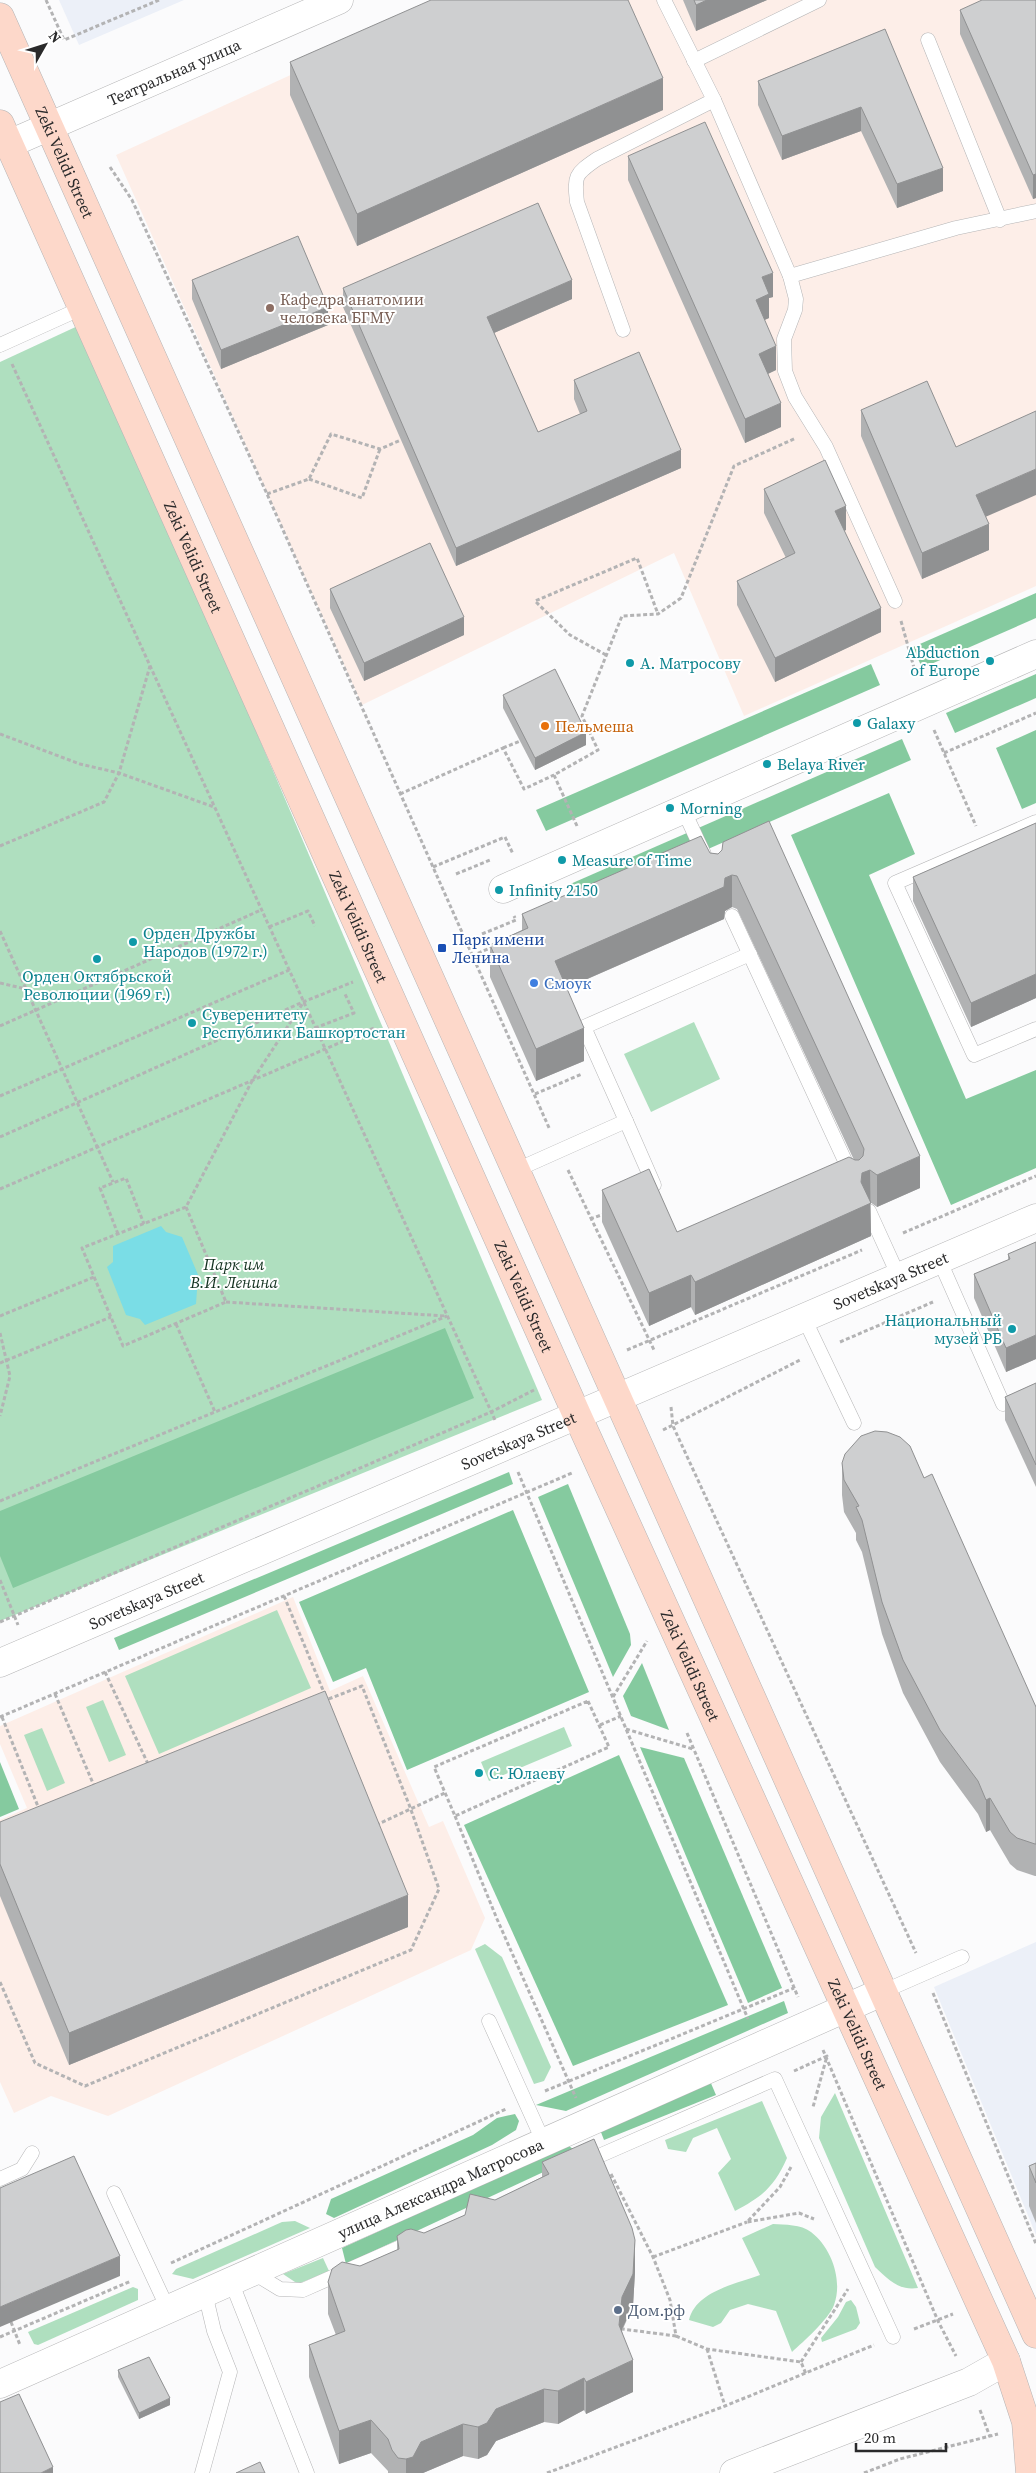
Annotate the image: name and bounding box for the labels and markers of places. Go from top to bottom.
place label: Кафедра анатомии человека БГМУ [280,288,424,328]
marker: Кафедра анатомии человека БГМУ [264,302,276,314]
place label: Abduction of Europe [906,641,980,681]
place label: А. Матросову [640,652,742,674]
marker: Abduction of Europe [984,655,996,667]
marker: А. Матросову [624,657,636,669]
place label: Galaxy [867,712,916,734]
place label: Пельмеша [555,715,635,737]
marker: Galaxy [851,717,863,729]
marker: Пельмеша [539,720,551,732]
place label: Belaya River [777,753,865,775]
marker: Belaya River [761,758,773,770]
place label: Morning [680,797,742,819]
marker: Morning [664,802,676,814]
place label: Measure of Time [572,849,692,871]
marker: Measure of Time [556,854,568,866]
place label: Infinity 2150 [509,879,598,901]
marker: Infinity 2150 [493,884,505,896]
place label: Орден Дружбы Народов (1972 г.) [143,922,268,962]
place label: Парк имени Ленина [452,928,544,968]
marker: Орден Дружбы Народов (1972 г.) [127,936,139,948]
marker: Парк имени Ленина [436,942,448,954]
marker: Орден Октябрьской Революции (1969 г.) [91,953,103,965]
place label: Орден Октябрьской Революции (1969 г.) [22,965,172,1005]
place label: Смоук [544,972,592,994]
marker: Смоук [528,977,540,989]
place label: Суверенитету Республики Башкортостан [202,1003,406,1043]
marker: Суверенитету Республики Башкортостан [186,1017,198,1029]
place label: Национальный музей РБ [885,1309,1002,1349]
marker: Национальный музей РБ [1006,1323,1018,1335]
place label: С. Юлаеву [489,1762,566,1784]
marker: С. Юлаеву [473,1767,485,1779]
place label: Дом.рф [628,2299,685,2321]
marker: Дом.рф [612,2304,624,2316]

